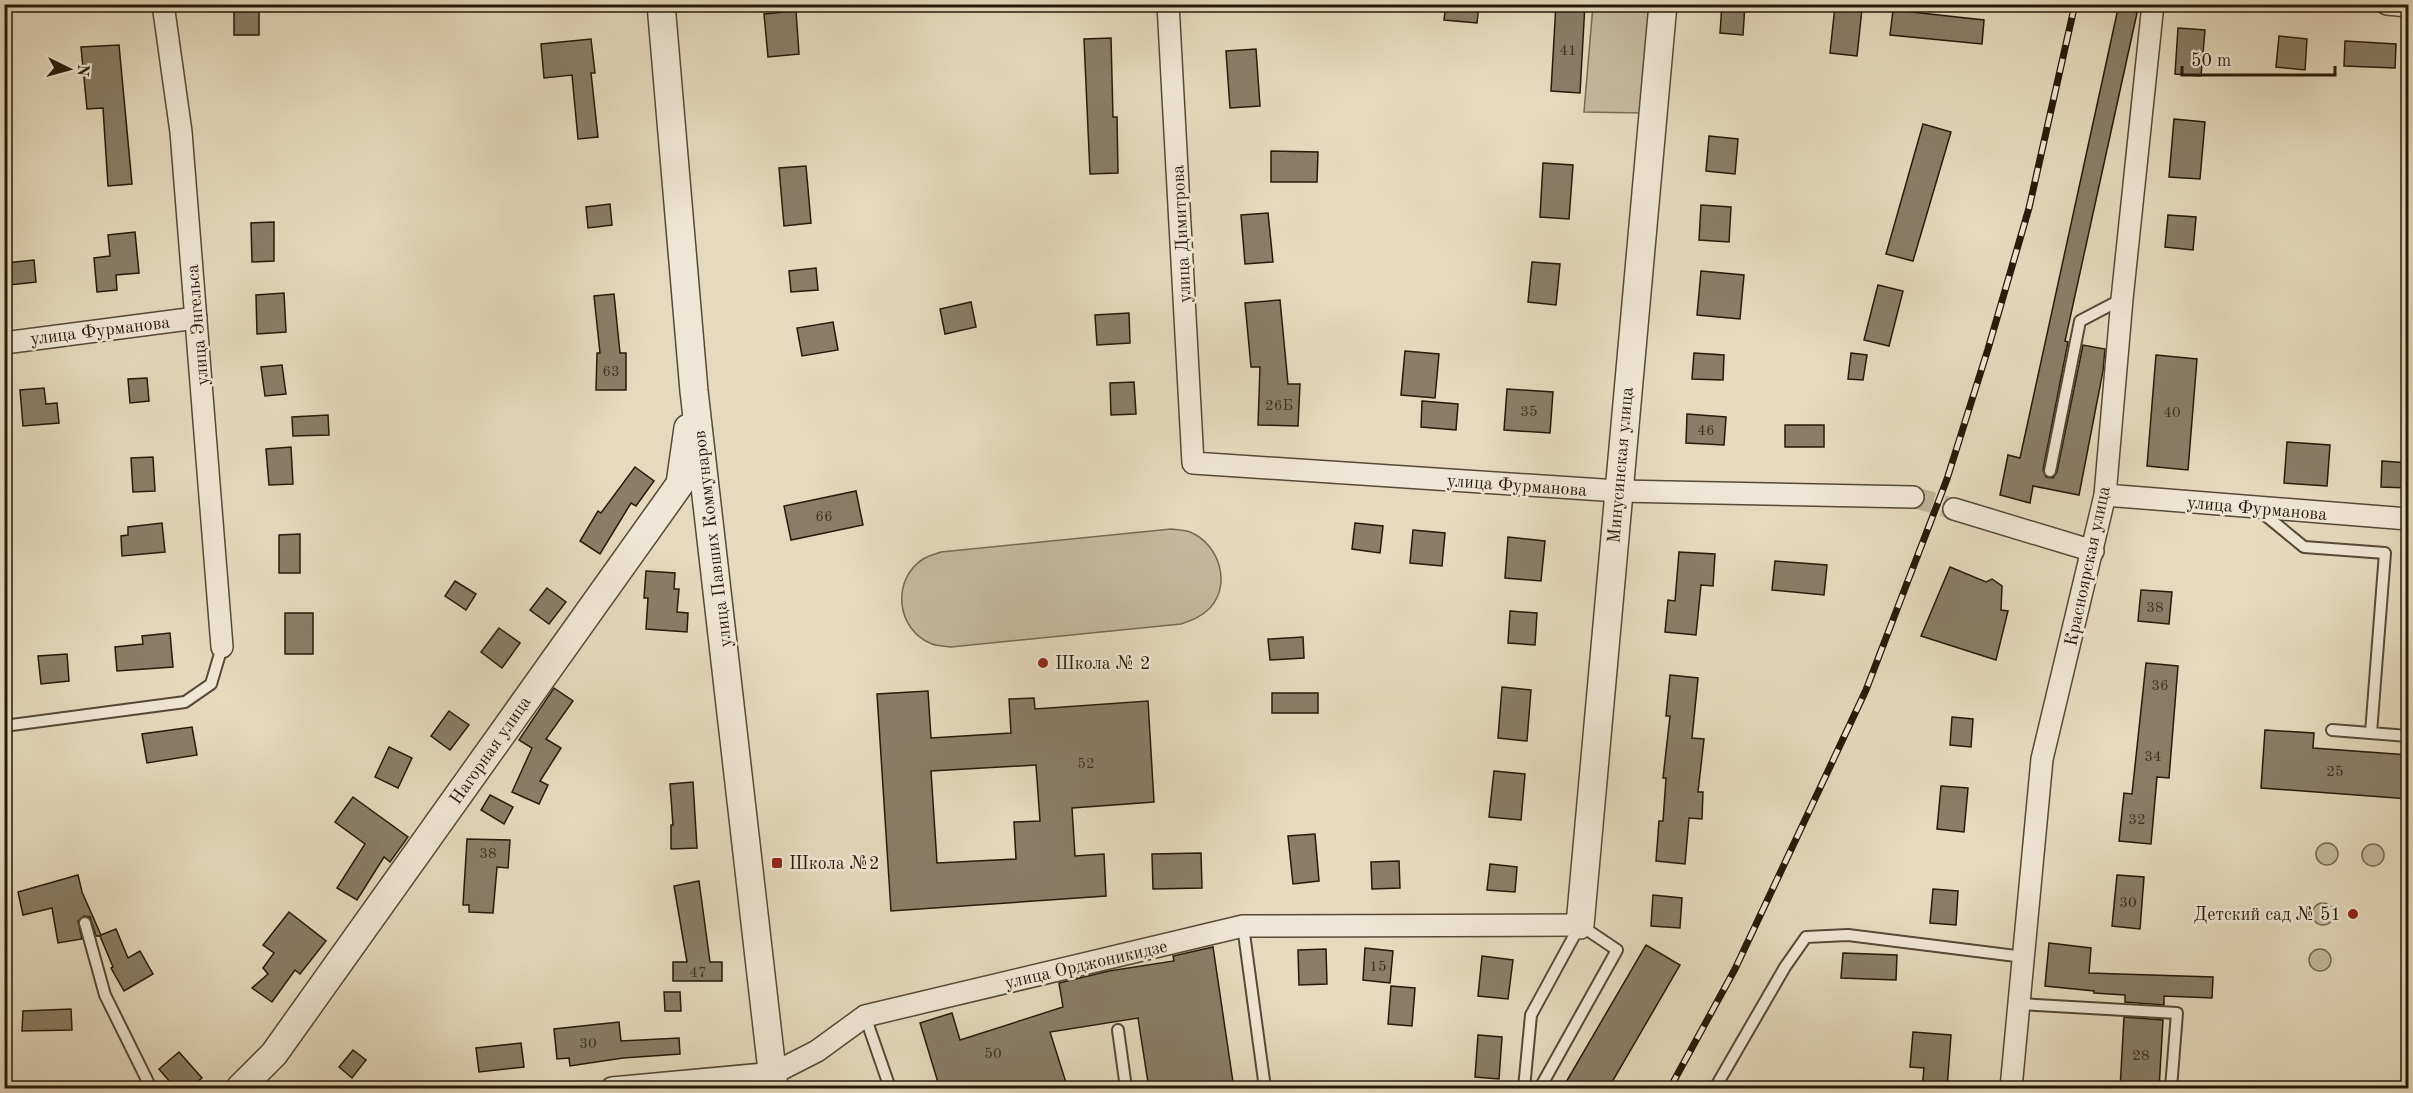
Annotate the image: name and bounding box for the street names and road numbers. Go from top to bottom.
street label: улица Димитрова [1169,164,1195,304]
street label: улица Энгельса [184,263,212,386]
street label: улица Фурманова [29,313,171,348]
street label: Минусинская улица [1605,386,1637,544]
street label: улица Павших Коммунаров [691,429,735,648]
street label: улица Фурманова [1446,472,1588,500]
street label: Красноярская улица [2062,485,2114,648]
street label: улица Фурманова [2186,494,2328,524]
street label: Нагорная улица [447,693,535,808]
street label: улица Орджоникидзе [1003,937,1169,992]

